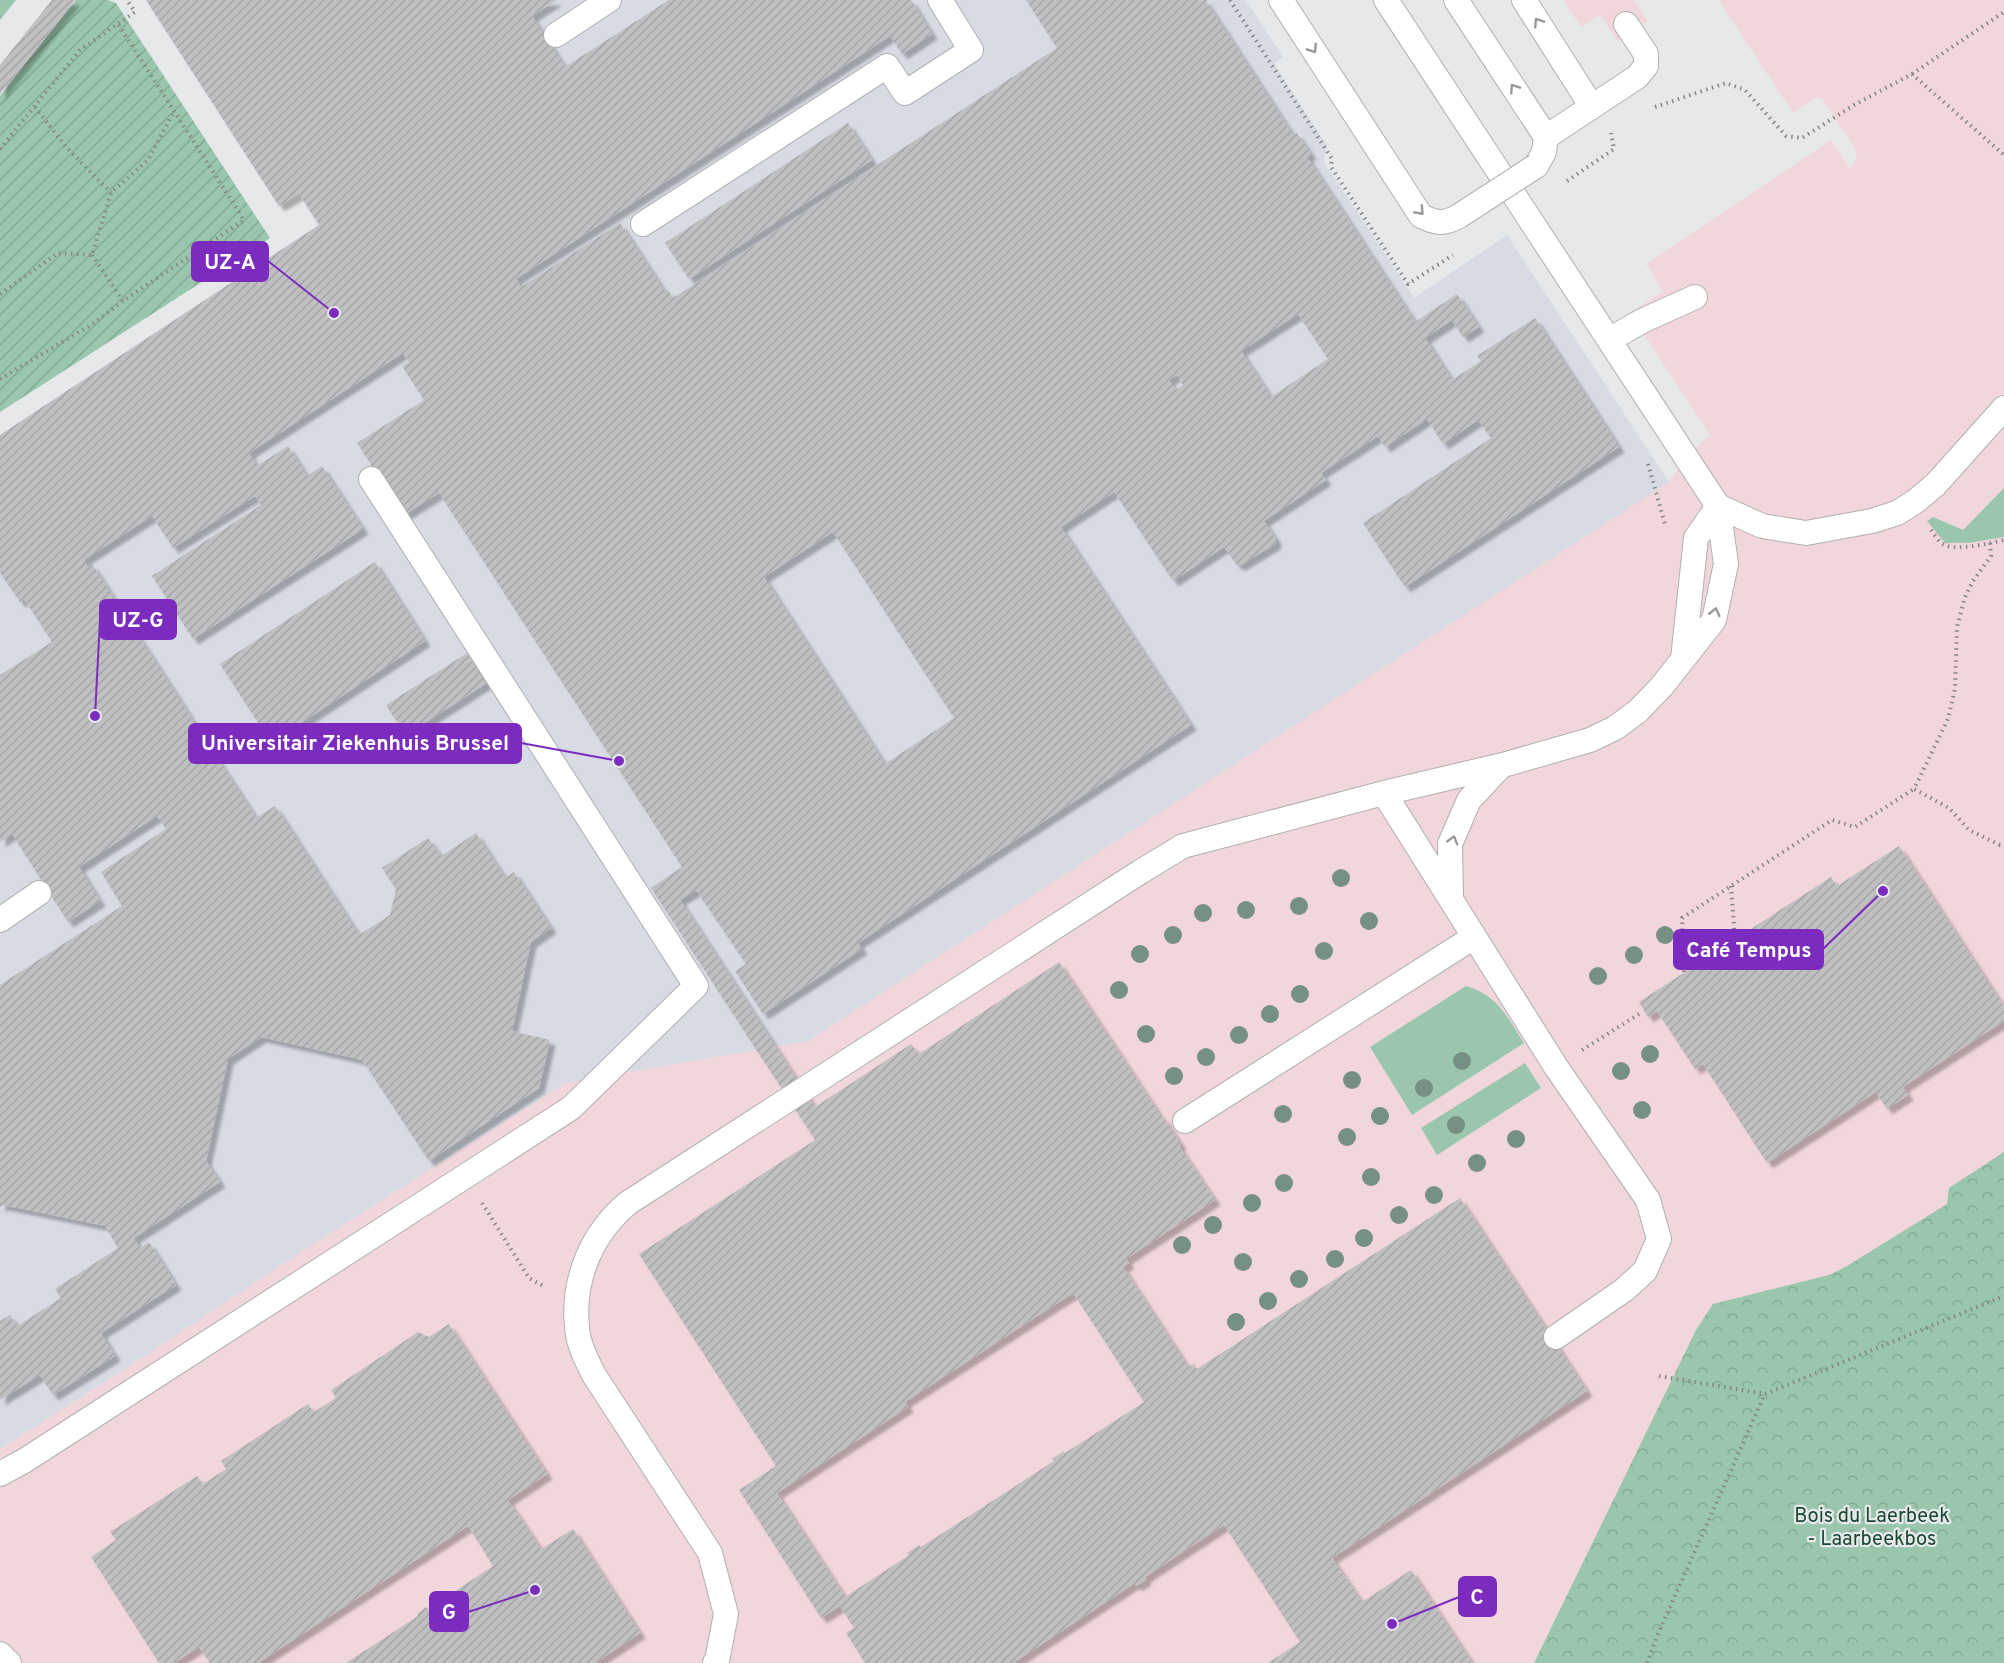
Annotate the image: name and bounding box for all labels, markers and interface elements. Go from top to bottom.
one-way arrow [1534,18,1546,28]
one-way arrow [1306,42,1317,53]
one-way arrow [1509,84,1521,94]
one-way arrow [1413,205,1424,215]
callout: UZ-A [192,242,268,281]
text: UZ-A [204,250,256,277]
callout: UZ-G [100,600,176,639]
one-way arrow [1708,607,1721,617]
text: UZ-G [112,608,164,635]
callout: Universitair Ziekenhuis Brussel [189,724,521,763]
text: Universitair Ziekenhuis Brussel [201,731,509,758]
one-way arrow [1445,836,1458,846]
callout: Café Tempus [1674,930,1823,969]
text: Café Tempus [1686,938,1812,965]
park label: Bois du Laerbeek - Laarbeekbos [1794,1504,1950,1553]
callout: C [1459,1577,1496,1616]
text: C [1470,1585,1484,1612]
callout: G [430,1592,468,1631]
text: G [442,1600,456,1627]

